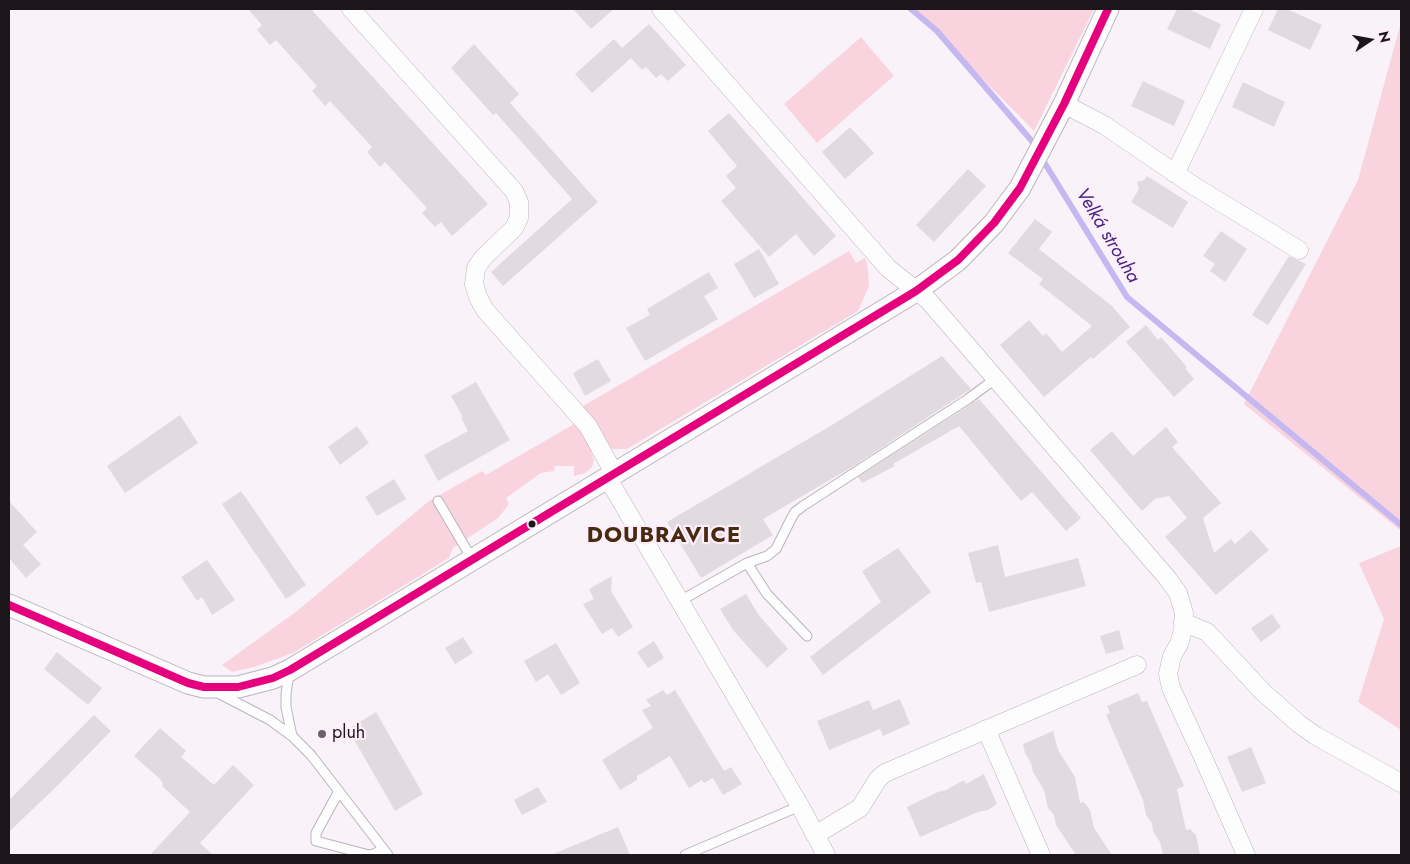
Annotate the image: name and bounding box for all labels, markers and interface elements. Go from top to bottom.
north arrow [1345,15,1395,65]
text: N [1374,29,1396,44]
water label: Velká strouha [1070,184,1144,288]
unlabelled marker [527,519,537,529]
district label: DOUBRAVICE [586,524,742,550]
place label: pluh [332,723,365,745]
marker: pluh [316,728,328,740]

